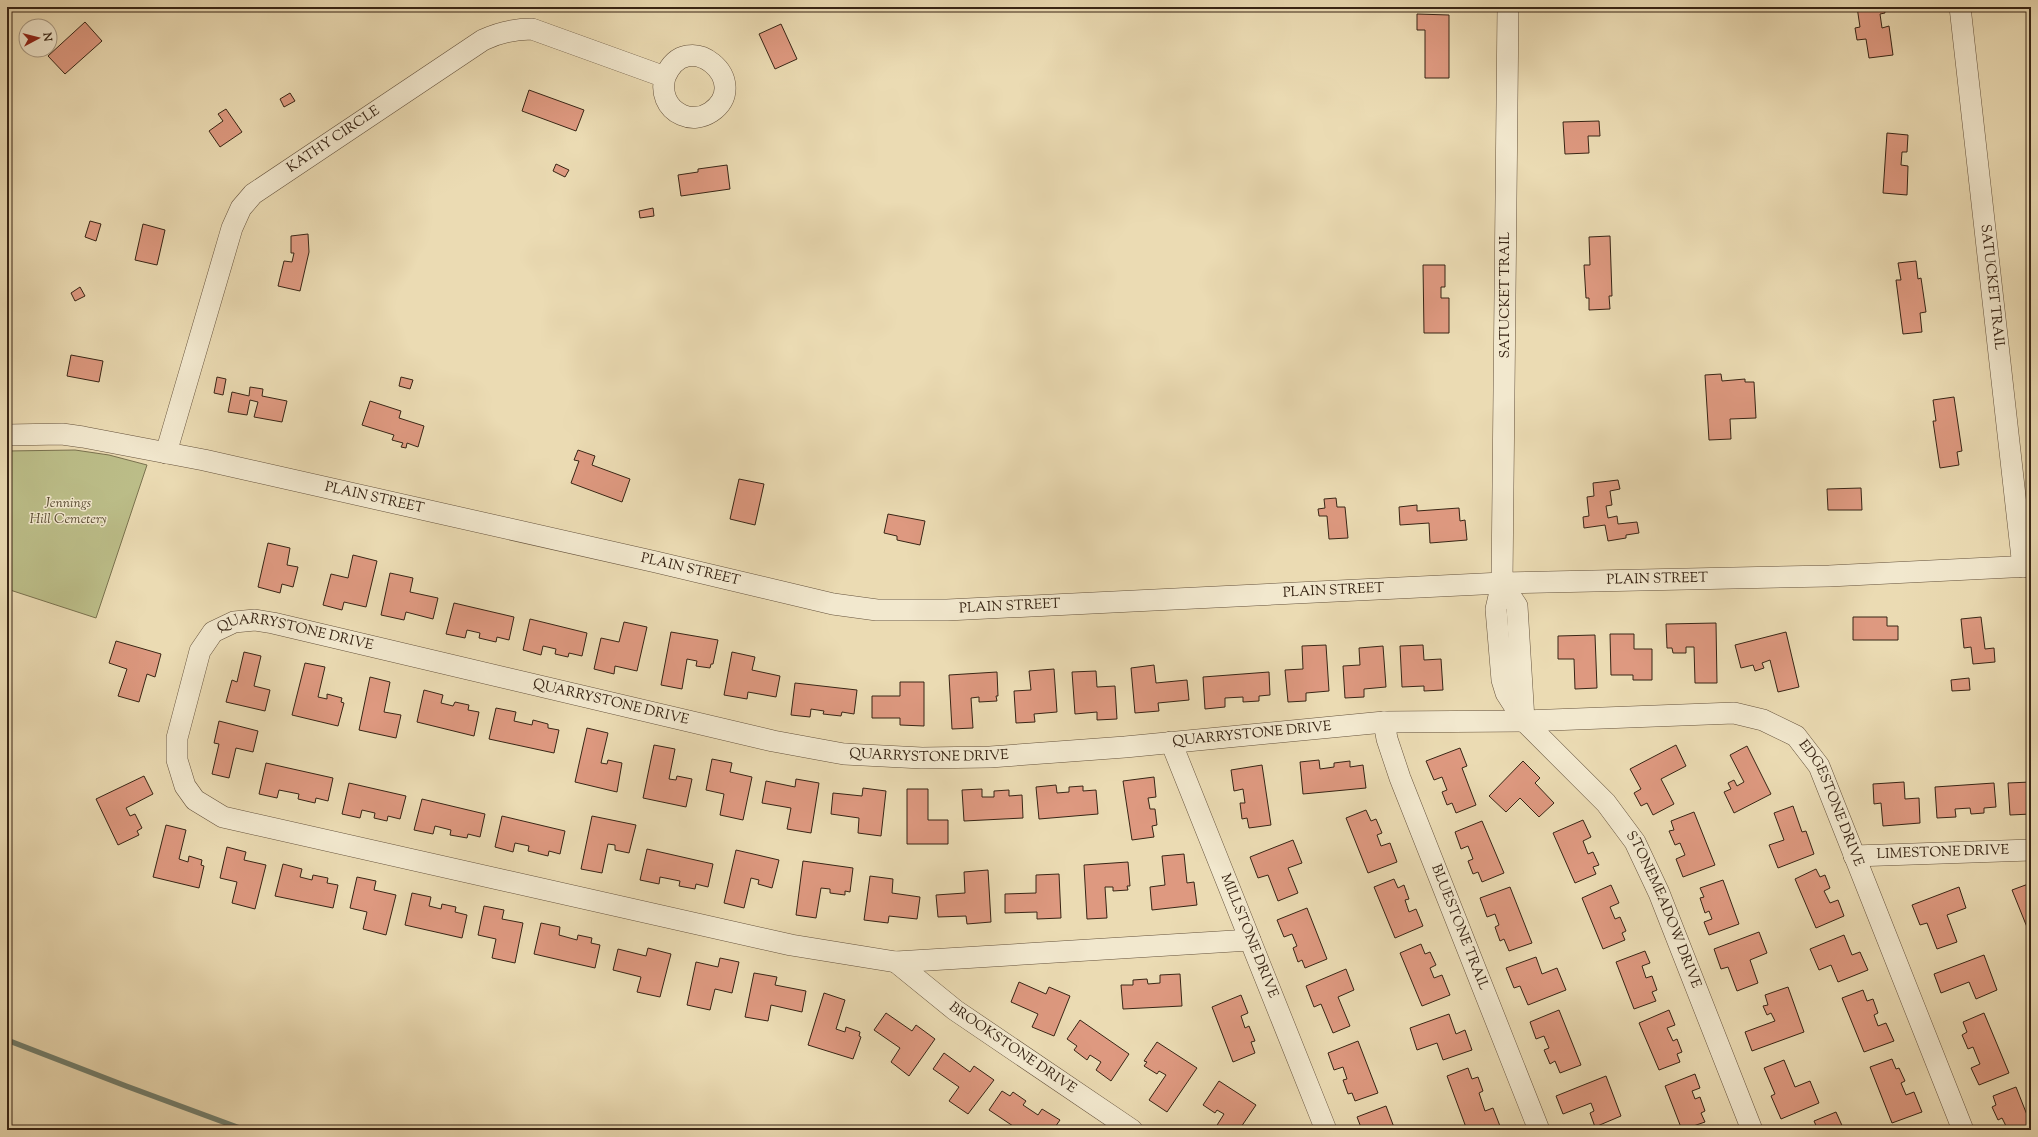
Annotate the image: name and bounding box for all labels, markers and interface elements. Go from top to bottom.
north arrow [18,18,58,58]
text: N [38,31,55,42]
street label: KATHY CIRCLE [283,101,385,178]
street label: SATUCKET TRAIL [1975,223,2009,352]
street label: SATUCKET TRAIL [1496,231,1516,358]
street label: PLAIN STREET [323,478,426,519]
park label: Jennings Hill Cemetery [29,494,107,530]
street label: PLAIN STREET [639,549,742,592]
street label: PLAIN STREET [1606,569,1708,591]
street label: PLAIN STREET [1282,579,1385,604]
street label: PLAIN STREET [959,594,1061,619]
street label: QUARRYSTONE DRIVE [214,609,376,656]
street label: QUARRYSTONE DRIVE [531,675,691,731]
street label: QUARRYSTONE DRIVE [1172,717,1333,752]
street label: EDGESTONE DRIVE [1793,736,1868,870]
street label: QUARRYSTONE DRIVE [849,744,1010,768]
street label: STONEMEADOW DRIVE [1620,827,1706,992]
street label: LIMESTONE DRIVE [1876,841,2010,865]
street label: BLUESTONE TRAIL [1425,862,1493,994]
street label: MILLSTONE DRIVE [1215,871,1283,1002]
street label: BROOKSTONE DRIVE [944,998,1080,1099]

